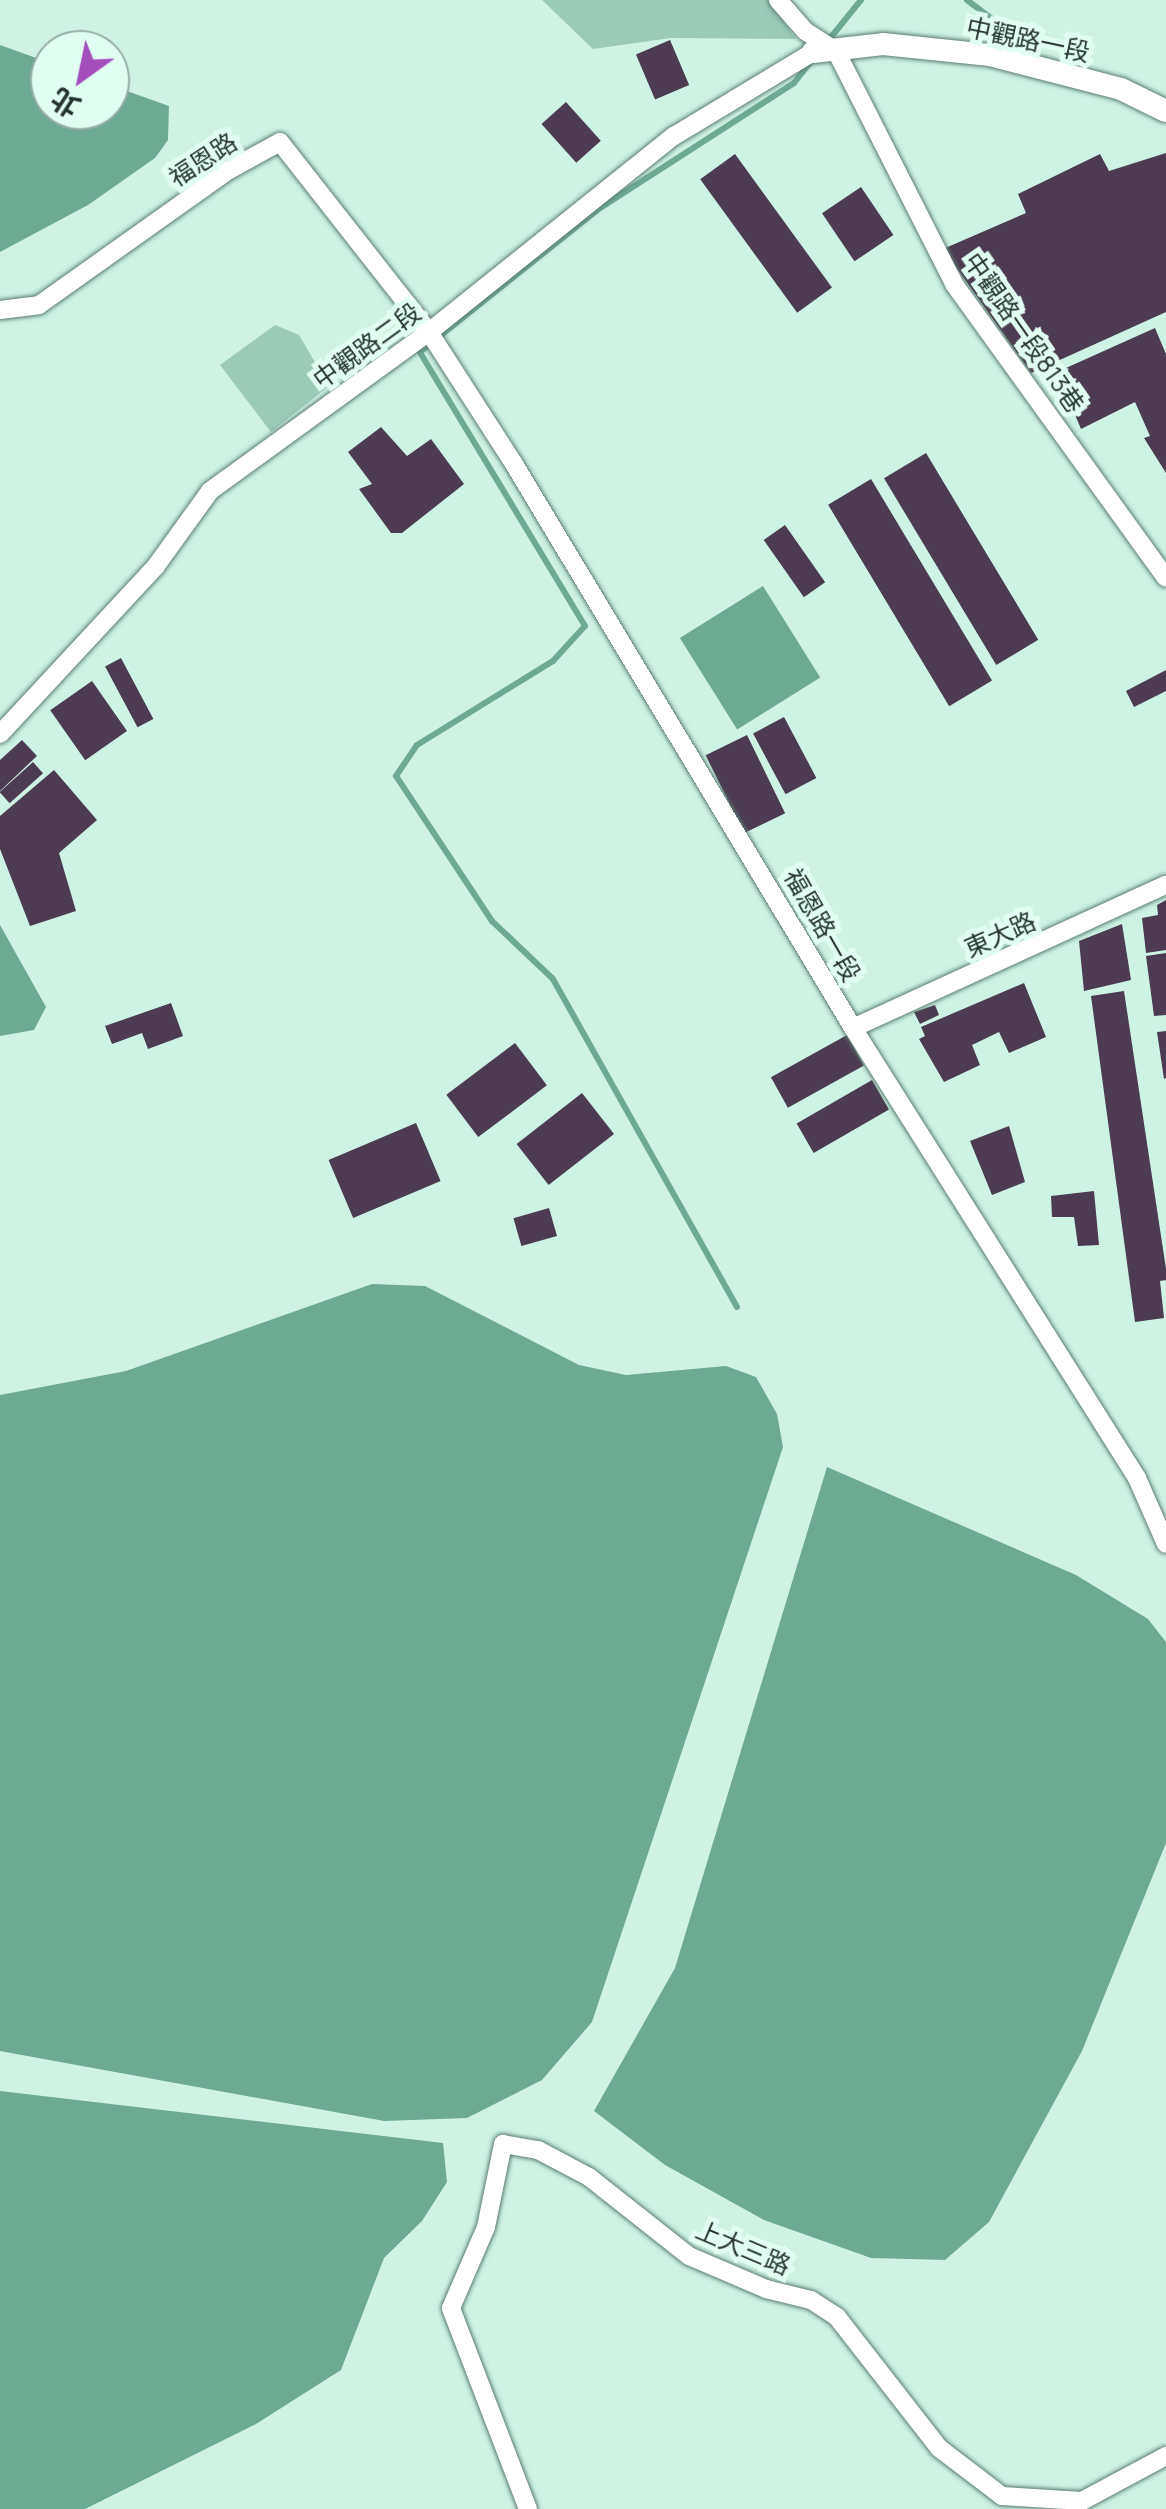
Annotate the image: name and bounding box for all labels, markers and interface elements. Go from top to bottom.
street label: 中觀路一段 [964,12,1092,68]
north arrow [30,30,130,130]
text: 北 [43,80,87,127]
street label: 福恩路 [163,127,243,193]
street label: 中觀路一段813巷 [958,247,1090,419]
street label: 中觀路二段 [308,297,426,395]
street label: 福恩路一段 [778,863,866,987]
street label: 東大路 [960,906,1040,964]
street label: 上大三路 [691,2215,795,2281]

